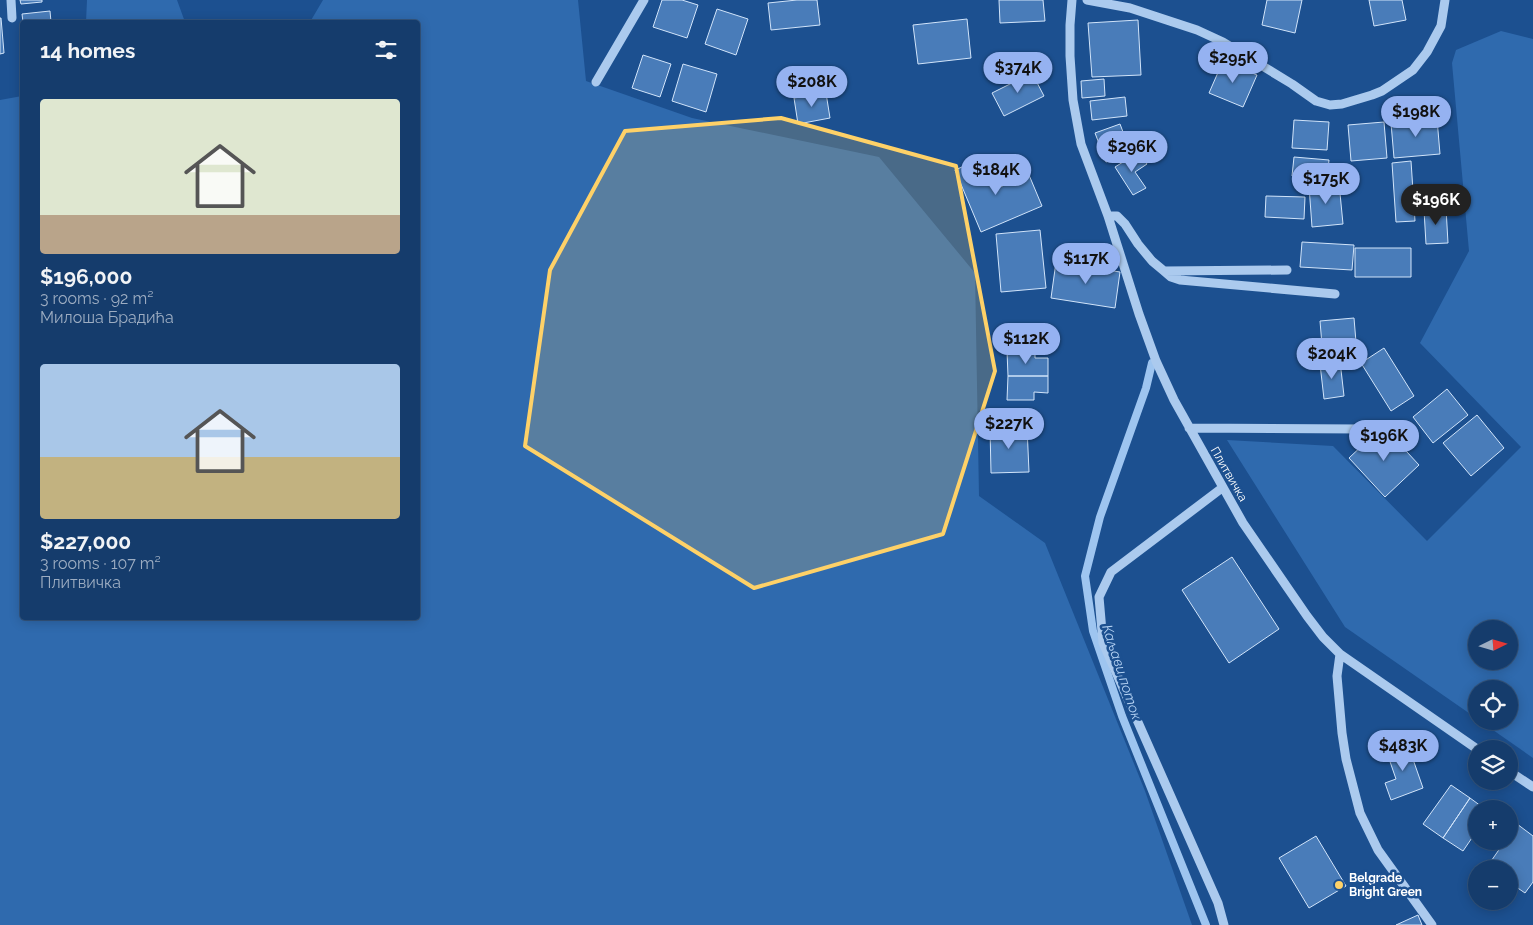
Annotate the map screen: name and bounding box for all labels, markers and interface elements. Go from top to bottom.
icon: filters [372,36,400,64]
text: 14 homes [40,38,135,63]
pin: $295K [1198,42,1268,84]
text: $295K [1209,48,1257,67]
pin: $374K [983,52,1053,94]
text: $374K [994,58,1042,77]
pin: $208K [777,66,847,108]
text: $208K [787,72,837,91]
pin: $198K [1381,96,1451,138]
text: $198K [1392,102,1440,121]
pin: $296K [1097,130,1167,173]
icon: home [175,131,265,221]
text: $296K [1107,137,1157,156]
pin: $184K [961,154,1031,196]
text: $184K [972,160,1020,179]
pin: $175K [1291,162,1361,205]
text: $175K [1303,169,1349,188]
pin: $196K [1401,184,1471,226]
text: $196K [1412,190,1460,209]
pin: $117K [1051,242,1121,285]
text: $117K [1063,249,1109,268]
text: $196,000 [40,264,132,289]
text: 3 rooms · 92 m² [40,289,153,308]
text: Милоша Брадића [40,308,174,327]
pin: $112K [991,322,1061,365]
text: $112K [1003,329,1049,348]
pin: $204K [1297,338,1367,380]
text: $204K [1308,344,1356,363]
icon: home [175,396,265,486]
pin: $227K [974,408,1044,450]
text: $227K [985,414,1033,433]
pin: $196K [1349,420,1419,462]
text: $196K [1360,426,1408,445]
street label: Плитвичка [1208,444,1250,504]
text: $227,000 [40,529,131,554]
text: 3 rooms · 107 m² [40,554,161,573]
text: Плитвичка [40,573,121,592]
north arrow [1468,620,1518,670]
map controls [1468,620,1518,910]
water label: Каљави поток [1099,622,1145,722]
button: locate [1468,680,1518,730]
pin: $483K [1368,730,1438,772]
text: $483K [1379,736,1427,755]
button: layers [1468,740,1518,790]
button: + [1468,800,1518,850]
button: − [1468,860,1518,910]
place label: Belgrade Bright Green [1349,871,1422,899]
marker: Belgrade Bright Green [1333,879,1345,891]

